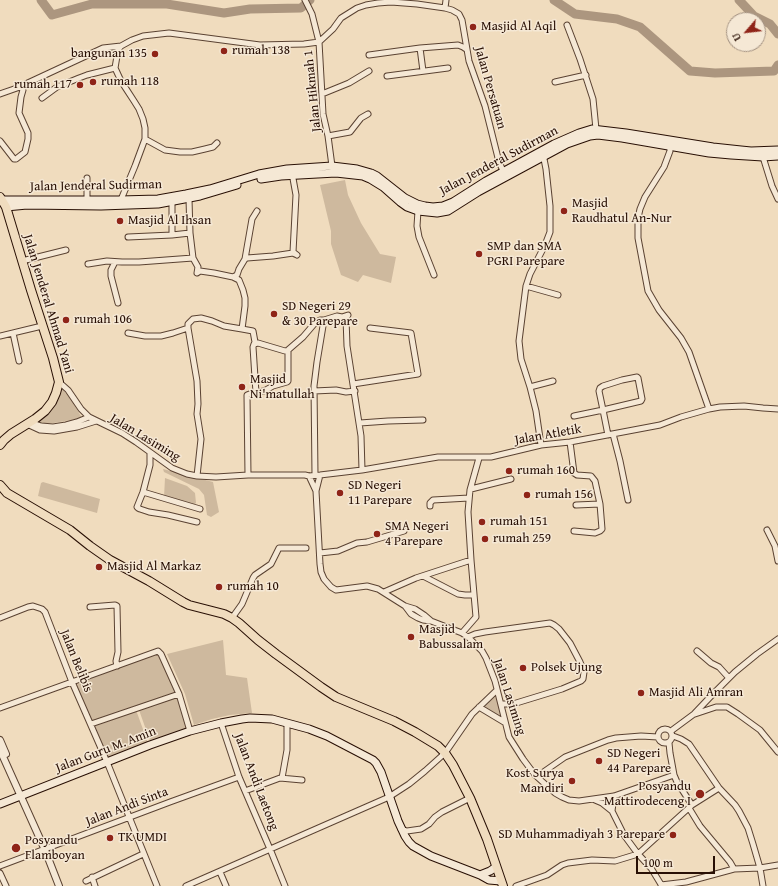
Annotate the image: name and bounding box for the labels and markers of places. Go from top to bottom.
place label: Masjid Al Aqil [481,19,556,35]
marker: Masjid Al Aqil [468,22,478,32]
place label: rumah 138 [232,43,290,59]
place label: bangunan 135 [71,46,147,62]
marker: rumah 138 [219,46,229,56]
marker: bangunan 135 [150,49,160,59]
place label: rumah 118 [101,74,159,90]
place label: rumah 117 [14,77,72,93]
marker: rumah 118 [88,77,98,87]
marker: rumah 117 [75,80,85,90]
place label: Masjid Raudhatul An-Nur [572,196,672,227]
marker: Masjid Raudhatul An-Nur [559,206,569,216]
place label: Masjid Al Ihsan [128,213,211,229]
marker: Masjid Al Ihsan [115,216,125,226]
place label: SMP dan SMA PGRI Parepare [487,239,565,270]
marker: SMP dan SMA PGRI Parepare [474,249,484,259]
place label: SD Negeri 29 & 30 Parepare [282,299,358,330]
marker: SD Negeri 29 & 30 Parepare [269,309,279,319]
place label: rumah 106 [74,312,132,328]
marker: rumah 106 [61,315,71,325]
place label: Masjid Ni'matullah [250,372,315,403]
marker: Masjid Ni'matullah [237,382,247,392]
place label: rumah 160 [517,463,575,479]
marker: rumah 160 [504,466,514,476]
place label: SD Negeri 11 Parepare [348,478,412,509]
place label: rumah 156 [535,487,593,503]
marker: SD Negeri 11 Parepare [335,488,345,498]
marker: rumah 156 [522,490,532,500]
place label: rumah 151 [490,514,548,530]
marker: rumah 151 [477,517,487,527]
place label: SMA Negeri 4 Parepare [385,519,449,550]
marker: SMA Negeri 4 Parepare [372,529,382,539]
place label: rumah 259 [493,531,551,547]
marker: rumah 259 [480,534,490,544]
place label: Masjid Al Markaz [107,559,201,575]
marker: Masjid Al Markaz [94,562,104,572]
place label: rumah 10 [227,579,279,595]
marker: rumah 10 [214,582,224,592]
place label: Masjid Babussalam [419,622,483,653]
marker: Masjid Babussalam [406,632,416,642]
place label: Polsek Ujung [531,660,602,676]
marker: Polsek Ujung [518,663,528,673]
place label: Masjid Ali Amran [649,685,743,701]
marker: Masjid Ali Amran [636,688,646,698]
place label: SD Negeri 44 Parepare [607,746,671,777]
marker: SD Negeri 44 Parepare [594,756,604,766]
place label: Kost Surya Mandiri [506,766,564,797]
marker: Kost Surya Mandiri [567,776,577,786]
place label: Posyandu Mattirodeceng I [604,779,691,810]
marker: Posyandu Mattirodeceng I [694,788,706,800]
place label: SD Muhammadiyah 3 Parepare [498,827,665,843]
place label: TK UMDI [118,830,167,846]
marker: SD Muhammadiyah 3 Parepare [668,830,678,840]
place label: Posyandu Flamboyan [25,833,85,864]
marker: TK UMDI [105,833,115,843]
marker: Posyandu Flamboyan [10,842,22,854]

